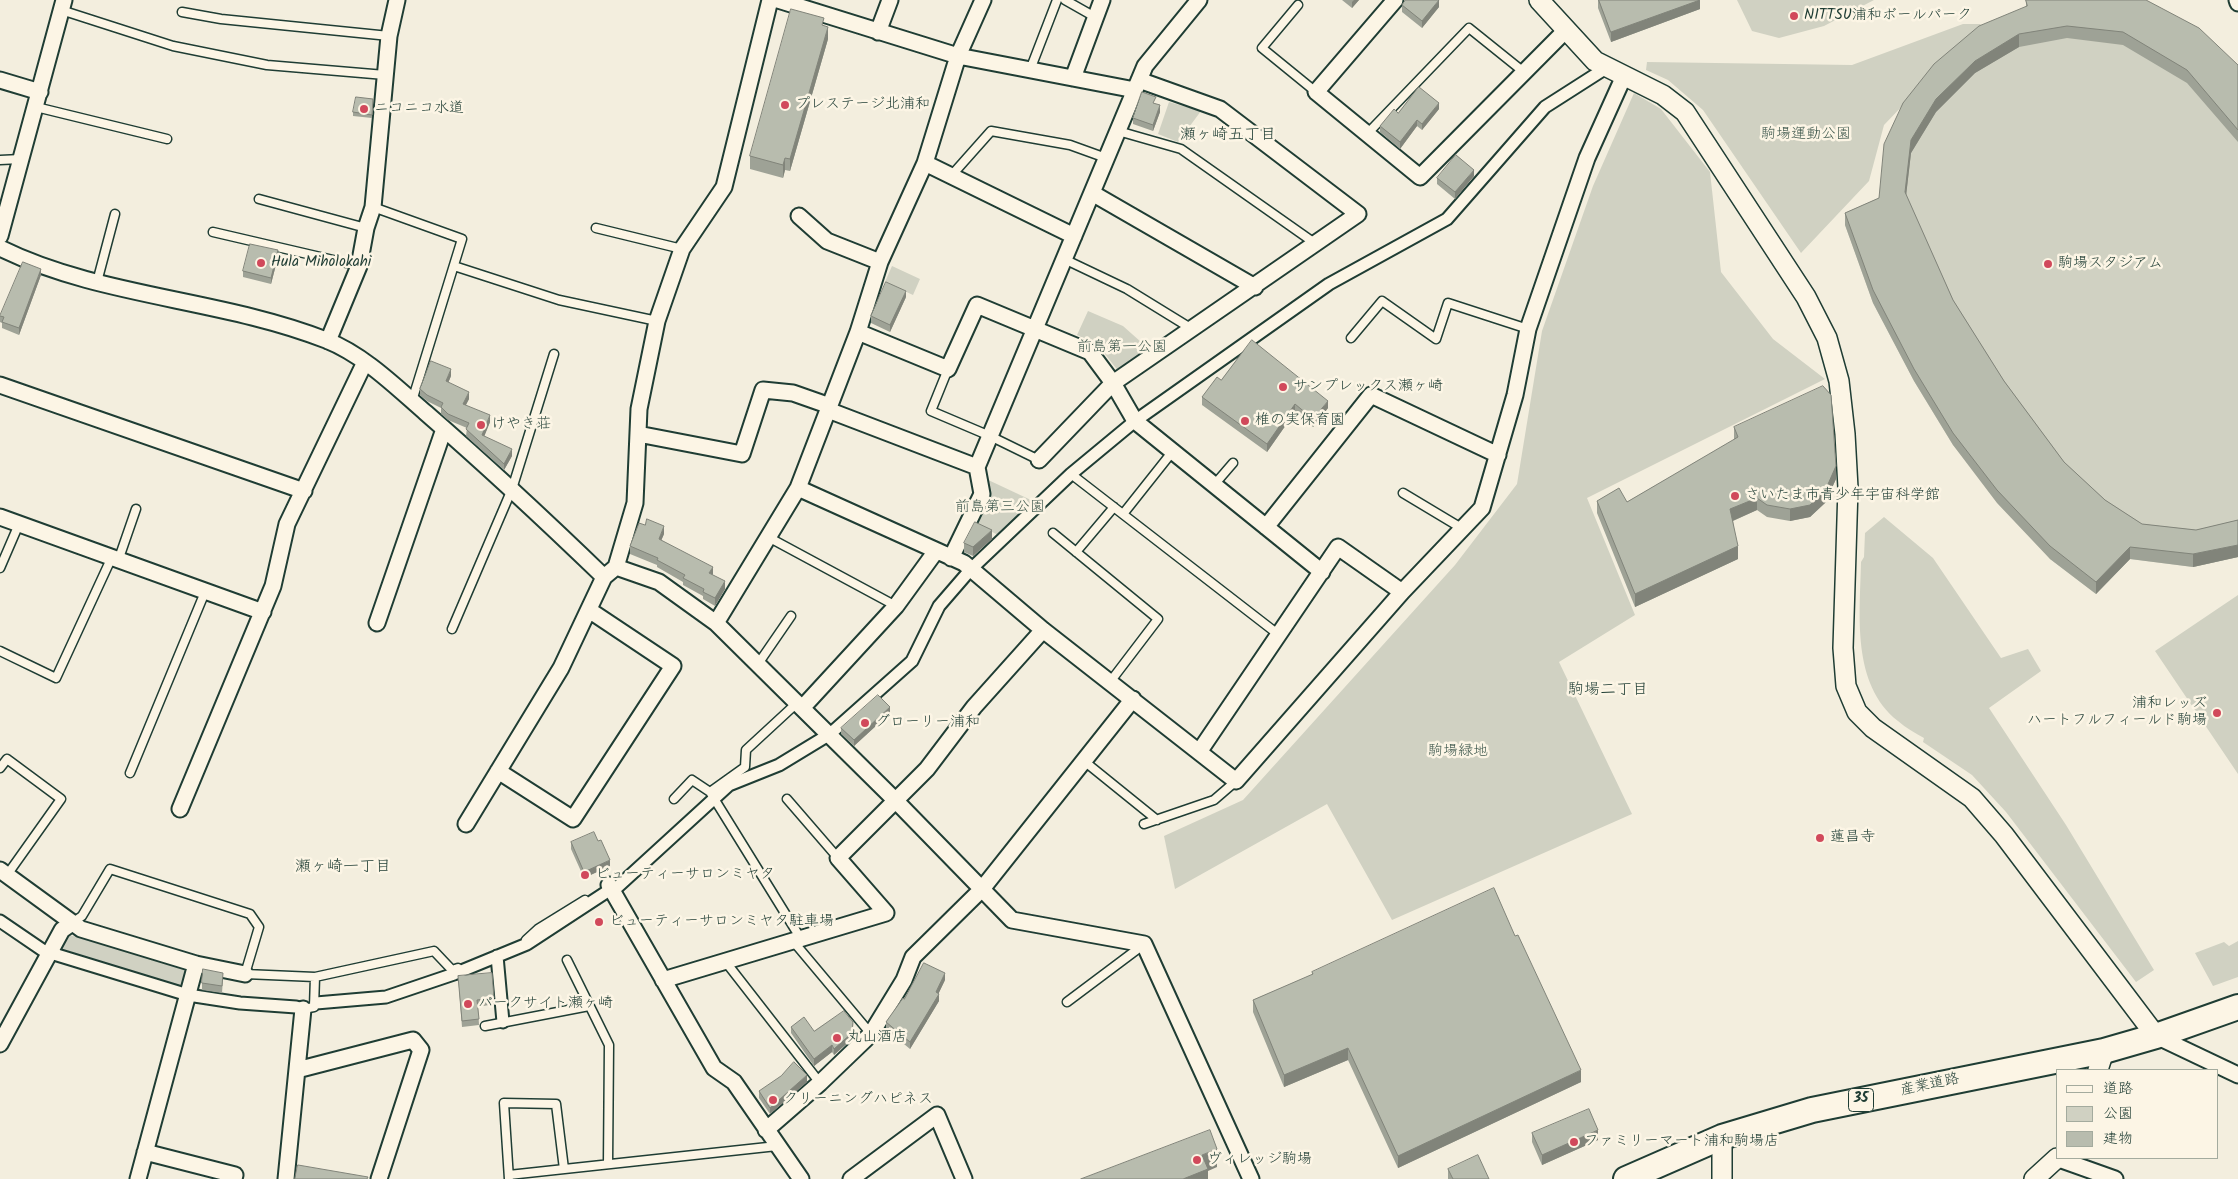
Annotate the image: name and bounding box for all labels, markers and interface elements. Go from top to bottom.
place label: NITTSU浦和ボールパーク [1804,7,1972,25]
marker: NITTSU浦和ボールパーク [1788,10,1800,22]
place label: プレステージ北浦和 [795,96,930,114]
marker: プレステージ北浦和 [779,99,791,111]
place label: ニコニコ水道 [374,100,464,118]
marker: ニコニコ水道 [358,103,370,115]
district label: 瀬ヶ崎五丁目 [1180,126,1276,146]
park label: 駒場運動公園 [1761,126,1851,144]
place label: Hula Miholokahi [271,254,371,272]
place label: 駒場スタジアム [2058,255,2163,273]
marker: Hula Miholokahi [255,257,267,269]
marker: 駒場スタジアム [2042,258,2054,270]
park label: 前島第一公園 [1077,339,1167,357]
place label: サンプレックス瀬ヶ崎 [1293,378,1443,396]
marker: サンプレックス瀬ヶ崎 [1277,381,1289,393]
place label: 椎の実保育園 [1255,412,1345,430]
marker: 椎の実保育園 [1239,415,1251,427]
place label: けやき荘 [491,416,551,434]
marker: けやき荘 [475,419,487,431]
place label: さいたま市青少年宇宙科学館 [1745,487,1940,505]
marker: さいたま市青少年宇宙科学館 [1729,490,1741,502]
park label: 前島第三公園 [955,499,1045,517]
district label: 駒場二丁目 [1568,681,1648,701]
place label: 浦和レッズ ハートフルフィールド駒場 [2027,695,2207,730]
marker: 浦和レッズ ハートフルフィールド駒場 [2211,707,2223,719]
place label: グローリー浦和 [875,714,980,732]
marker: グローリー浦和 [859,717,871,729]
park label: 駒場緑地 [1428,743,1488,761]
place label: 蓮昌寺 [1830,829,1875,847]
marker: 蓮昌寺 [1814,832,1826,844]
district label: 瀬ヶ崎一丁目 [295,858,391,878]
place label: ビューティーサロンミヤタ [595,866,775,884]
marker: ビューティーサロンミヤタ [579,869,591,881]
place label: ビューティーサロンミヤタ駐車場 [609,913,834,931]
marker: ビューティーサロンミヤタ駐車場 [593,916,605,928]
place label: パークサイト瀬ヶ崎 [478,995,613,1013]
marker: パークサイト瀬ヶ崎 [462,998,474,1010]
place label: 丸山酒店 [847,1029,907,1047]
marker: 丸山酒店 [831,1032,843,1044]
legend [2056,1069,2218,1159]
street label: 産業道路 [1899,1071,1961,1101]
text: 道路 [2103,1077,2133,1101]
road number: 35 [1848,1088,1874,1112]
place label: クリーニングハピネス [783,1091,933,1109]
marker: クリーニングハピネス [767,1094,779,1106]
text: 公園 [2103,1102,2133,1126]
text: 建物 [2103,1127,2133,1151]
place label: ファミリーマート浦和駒場店 [1584,1133,1779,1151]
marker: ファミリーマート浦和駒場店 [1568,1136,1580,1148]
place label: ヴィレッジ駒場 [1207,1151,1312,1169]
marker: ヴィレッジ駒場 [1191,1154,1203,1166]

